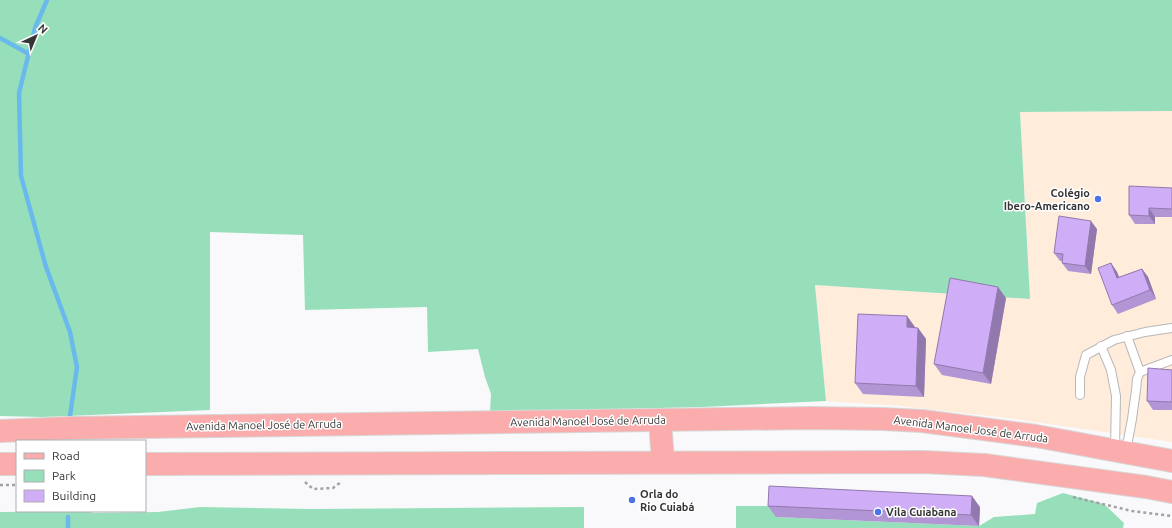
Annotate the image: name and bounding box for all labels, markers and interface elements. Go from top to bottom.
north arrow [16,16,56,56]
text: N [36,22,50,36]
place label: Colégio Ibero-Americano [1004,187,1090,212]
marker: Colégio Ibero-Americano [1093,194,1103,204]
street label: Avenida Manoel José de Arruda [510,414,666,428]
street label: Avenida Manoel José de Arruda [893,414,1049,444]
street label: Avenida Manoel José de Arruda [186,418,342,432]
legend [16,440,146,512]
text: Road [52,449,80,462]
text: Park [52,469,76,482]
place label: Orla do Rio Cuiabá [640,488,694,513]
text: Building [52,489,96,502]
marker: Orla do Rio Cuiabá [627,495,637,505]
place label: Vila Cuiabana [886,506,957,518]
marker: Vila Cuiabana [873,507,883,517]

